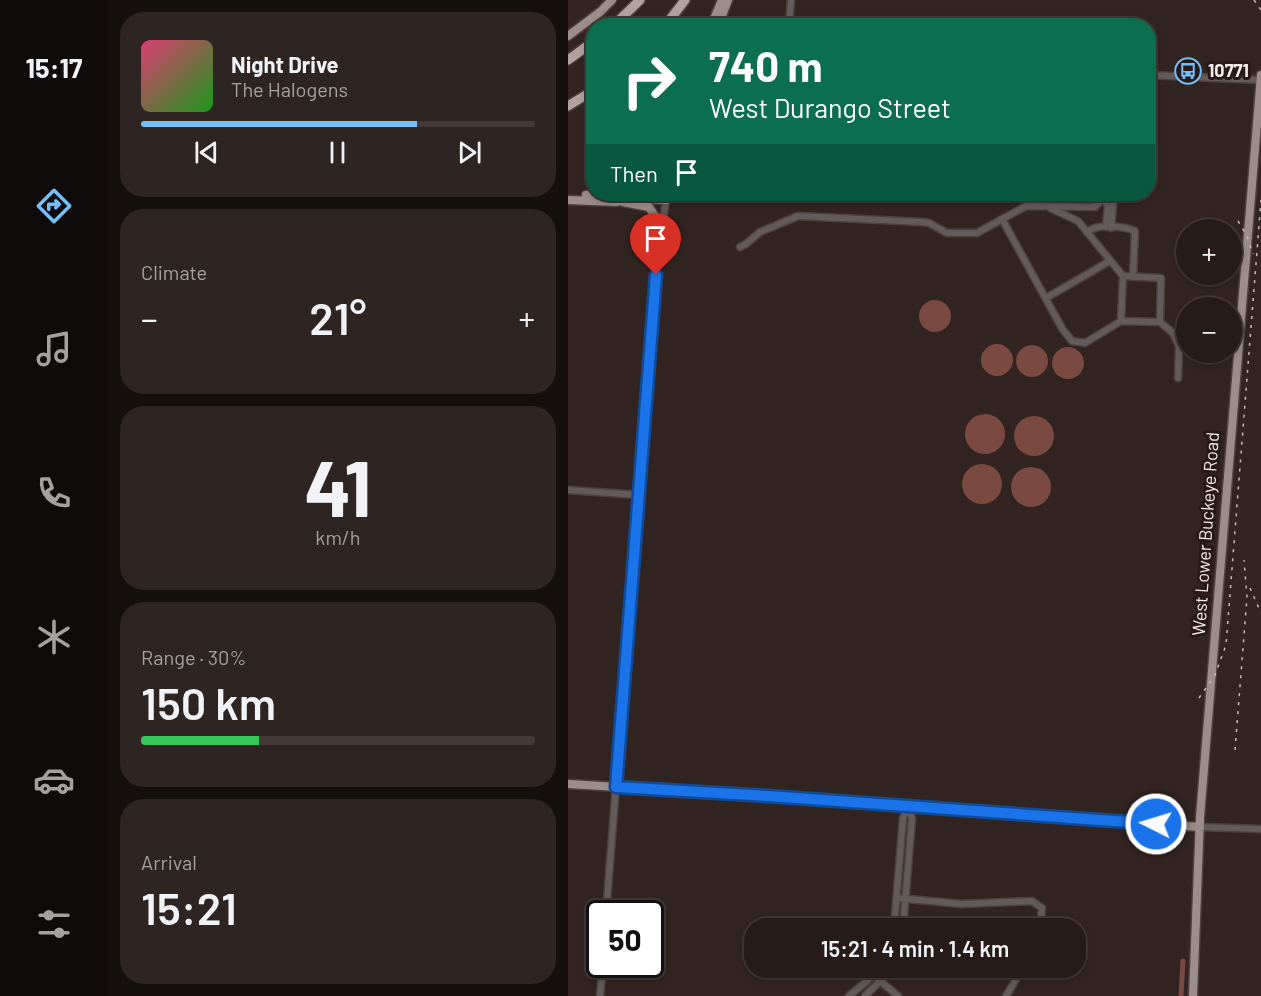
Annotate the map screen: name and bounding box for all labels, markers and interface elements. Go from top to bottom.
text: 740 m [709,40,823,90]
icon: right [610,42,688,120]
text: 15:17 [26,51,82,83]
text: Night Drive [231,51,339,77]
bus stop icon: 10771 [1173,56,1203,86]
place label: 10771 [1208,59,1249,81]
text: The Halogens [231,77,348,101]
text: West Durango Street [709,91,951,123]
icon: previous [190,136,223,169]
icon: pause [321,136,354,169]
icon: next [453,136,486,169]
icon: arrive [670,156,703,189]
text: Then [610,160,658,186]
icon: directions [33,185,75,227]
pin [630,213,681,275]
map controls [1176,219,1242,363]
button: + [1176,219,1242,285]
icon: arrive [639,222,672,255]
text: Climate [141,260,207,284]
text: 21° [309,290,367,344]
button: − [1176,297,1242,363]
text: − [141,298,158,338]
text: + [518,298,535,338]
icon: music [33,328,75,370]
street label: West Lower Buckeye Road [1187,431,1223,637]
text: 41 [304,439,372,533]
icon: phone [33,472,75,514]
text: km/h [315,525,361,549]
icon: climate [33,616,75,658]
text: Range · 30% [141,645,246,669]
text: 150 km [141,675,276,729]
icon: car [33,759,75,801]
position arrow [1124,792,1188,856]
text: Arrival [141,850,197,874]
text: 15:21 [141,880,237,934]
speed limit sign: 50 [586,900,664,978]
icon: filters [33,903,75,945]
text: 15:21 · 4 min · 1.4 km [821,935,1009,961]

